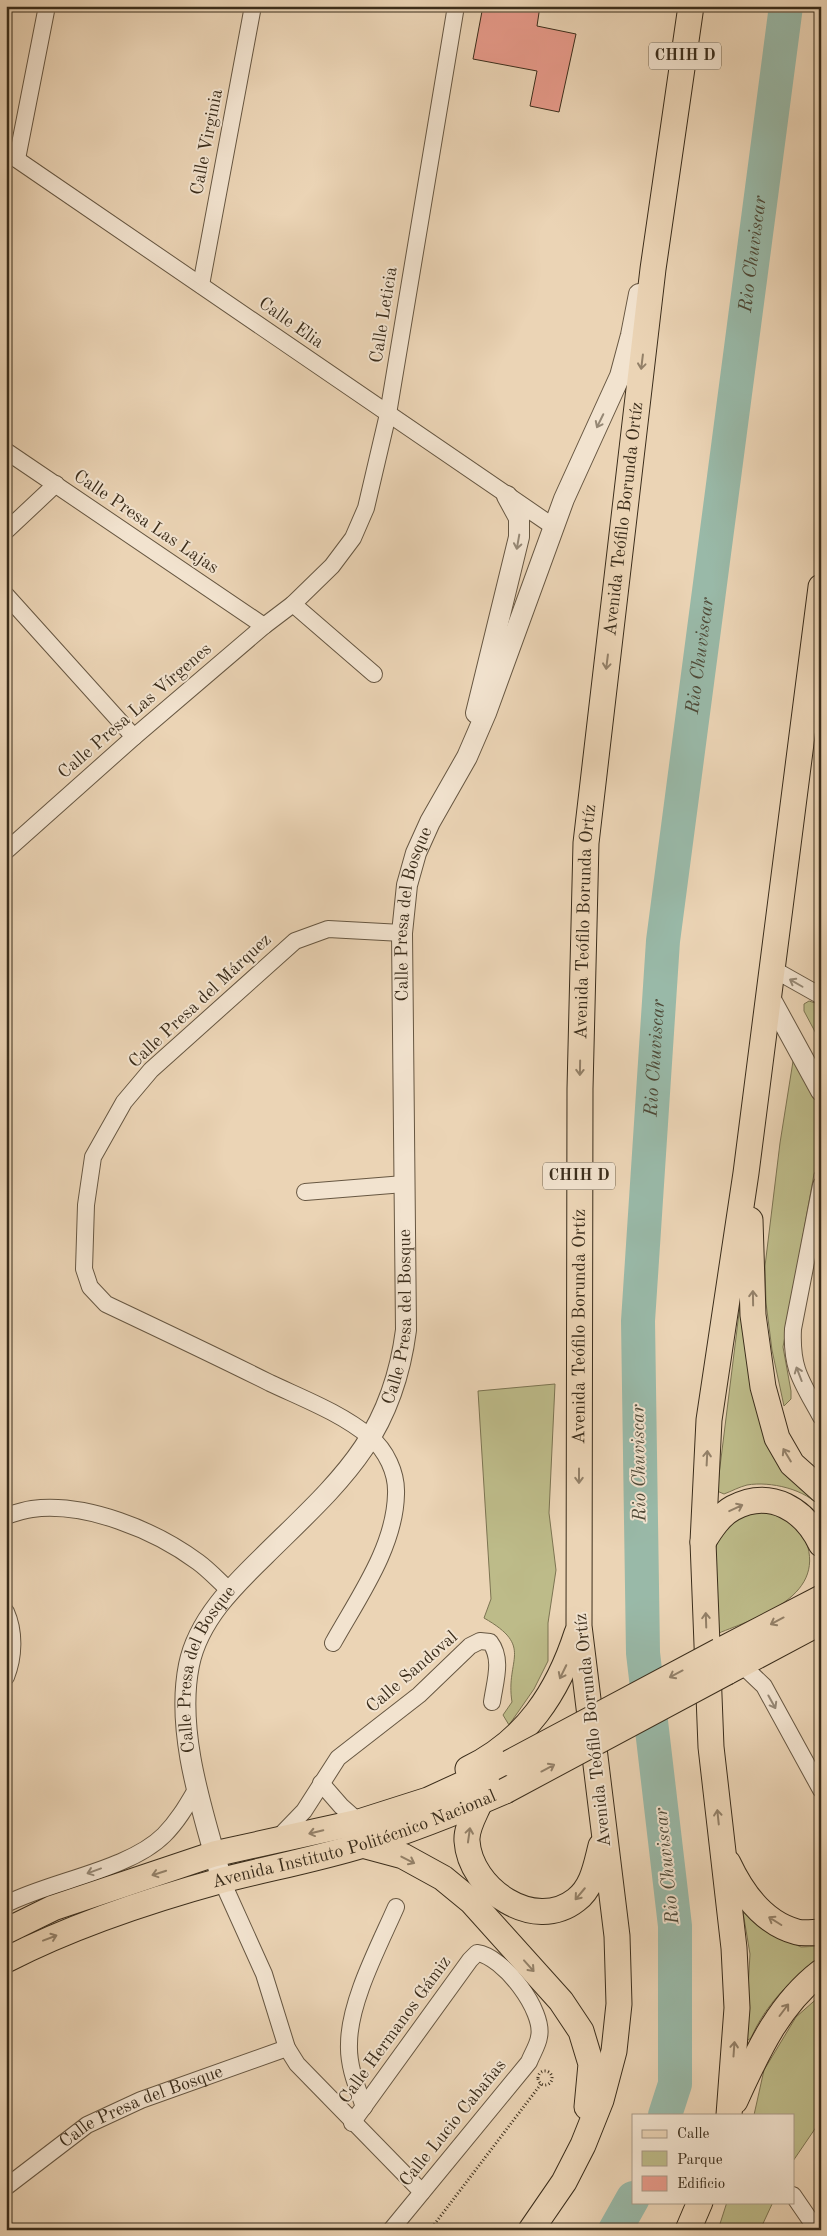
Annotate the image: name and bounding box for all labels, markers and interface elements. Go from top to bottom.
road number: CHIH D [649,42,721,70]
street label: Calle Virginia [188,87,226,196]
water label: Rio Chuviscar [736,194,771,315]
street label: Calle Leticia [368,266,401,364]
street label: Calle Elia [255,294,327,352]
one-way arrow [637,353,647,369]
street label: Avenida Teófilo Borunda Ortíz [601,401,646,637]
one-way arrow [595,414,605,429]
street label: Calle Presa Las Lajas [70,467,222,577]
one-way arrow [512,533,522,549]
water label: Rio Chuviscar [683,596,718,716]
street label: Calle Presa Las Vírgenes [55,640,215,782]
one-way arrow [602,654,612,670]
street label: Avenida Teófilo Borunda Ortíz [572,803,599,1040]
street label: Calle Presa del Bosque [393,824,436,1002]
street label: Calle Presa del Márquez [125,931,275,1071]
one-way arrow [790,977,804,987]
water label: Rio Chuviscar [642,998,669,1118]
one-way arrow [575,1060,585,1076]
road number: CHIH D [543,1162,615,1190]
street label: Avenida Teófilo Borunda Ortíz [570,1209,589,1444]
street label: Calle Presa del Bosque [379,1229,415,1407]
one-way arrow [748,1290,757,1306]
one-way arrow [793,1367,803,1382]
water label: Rio Chuviscar [629,1403,651,1523]
one-way arrow [782,1449,792,1463]
one-way arrow [703,1450,712,1466]
one-way arrow [574,1468,584,1484]
one-way arrow [729,1502,744,1512]
street label: Calle Presa del Bosque [176,1582,239,1754]
street label: Avenida Teófilo Borunda Ortíz [572,1612,614,1848]
one-way arrow [701,1613,710,1629]
one-way arrow [770,1616,785,1626]
street label: Calle Sandoval [363,1628,461,1716]
one-way arrow [558,1664,568,1679]
one-way arrow [668,1669,683,1679]
one-way arrow [768,1694,777,1709]
one-way arrow [540,1763,555,1772]
street label: Avenida Instituto Politécnico Nacional [210,1787,499,1892]
water label: Rio Chuviscar [652,1806,684,1926]
one-way arrow [713,1810,723,1826]
one-way arrow [464,1827,474,1843]
one-way arrow [308,1828,324,1837]
one-way arrow [401,1855,416,1865]
one-way arrow [87,1867,103,1876]
one-way arrow [151,1869,167,1879]
one-way arrow [575,1887,586,1900]
one-way arrow [768,1915,782,1925]
one-way arrow [42,1933,57,1942]
street label: Calle Hermanos Gámiz [336,1953,454,2107]
one-way arrow [523,1960,535,1973]
one-way arrow [778,2004,789,2017]
one-way arrow [729,2041,738,2057]
street label: Calle Lucio Cabañas [396,2056,510,2190]
street label: Calle Presa del Bosque [56,2063,225,2151]
legend [632,2114,794,2204]
text: Calle [677,2127,710,2142]
text: Parque [677,2153,723,2168]
text: Edificio [677,2177,725,2192]

